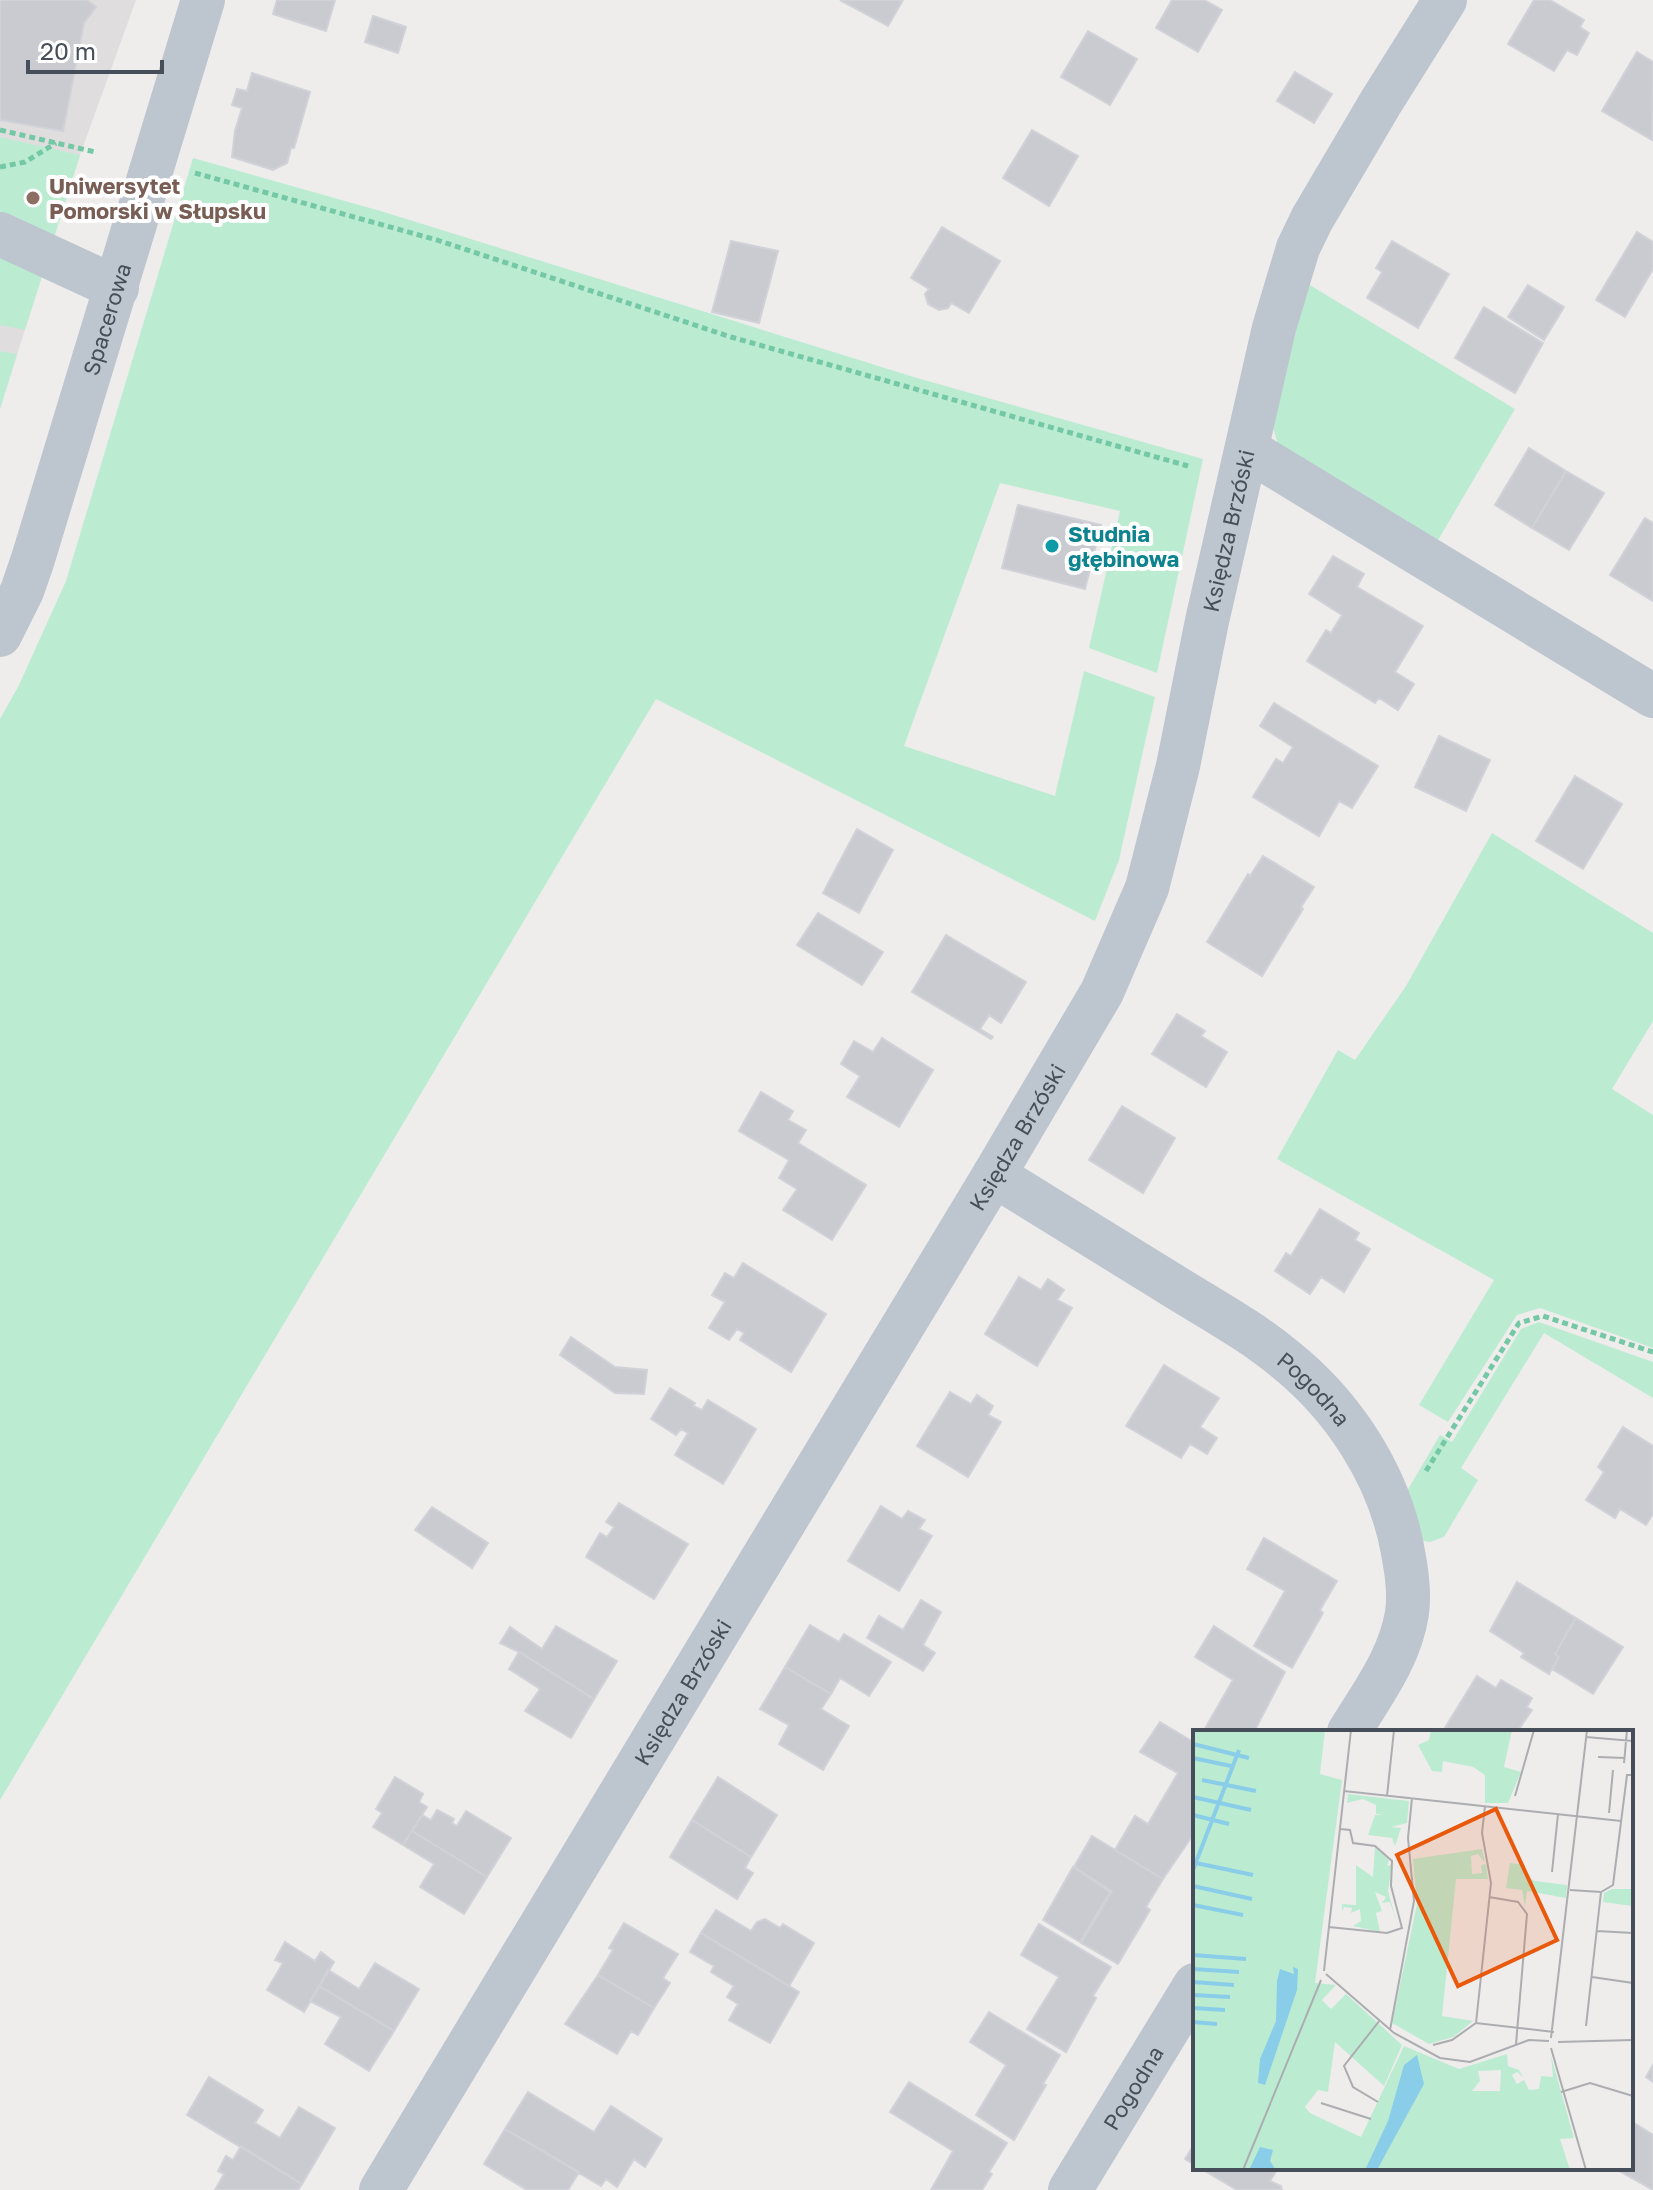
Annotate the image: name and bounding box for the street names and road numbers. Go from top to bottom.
street label: Spacerowa [76,259,136,378]
street label: Księdza Brzóski [1196,447,1259,615]
street label: Księdza Brzóski [962,1059,1070,1215]
street label: Pogodna [1272,1345,1357,1431]
street label: Księdza Brzóski [627,1614,736,1770]
street label: Pogodna [1097,2041,1168,2135]

